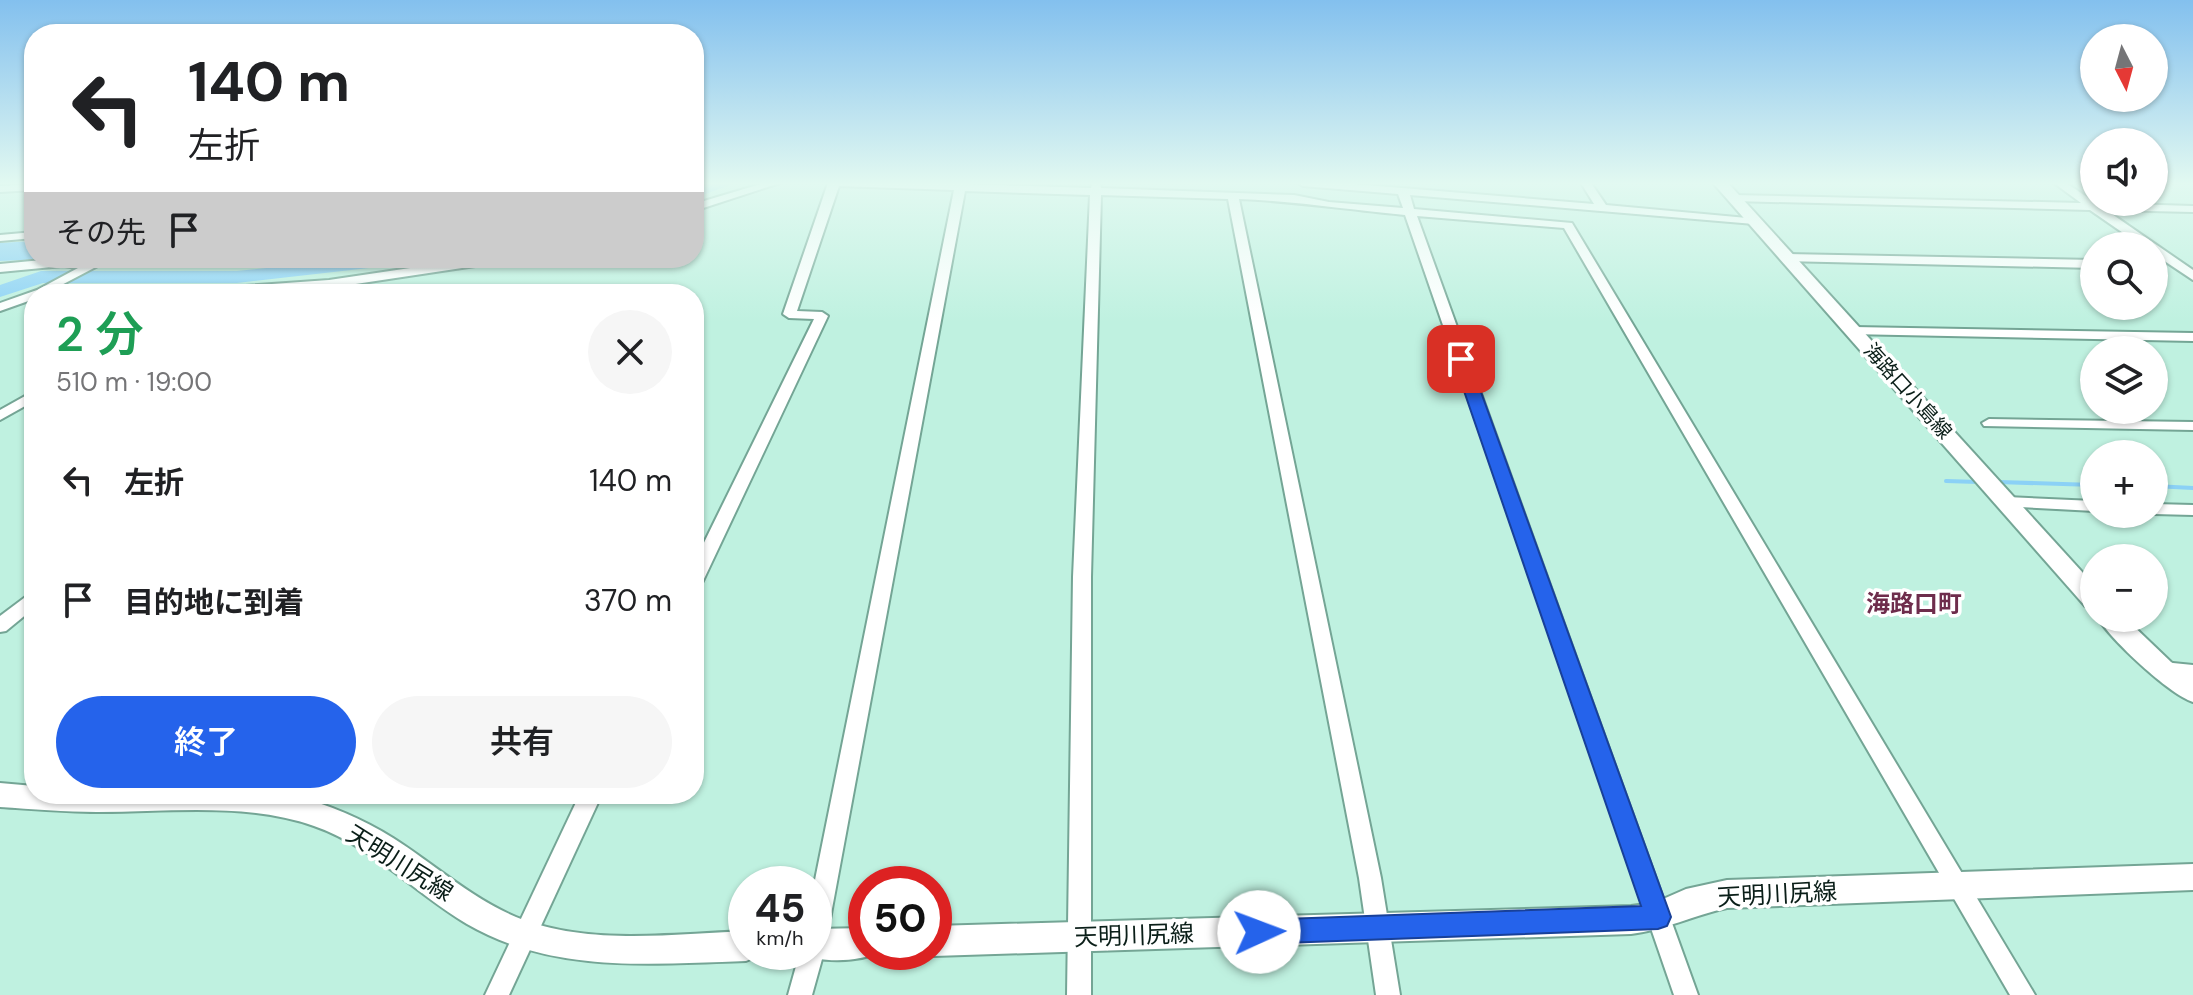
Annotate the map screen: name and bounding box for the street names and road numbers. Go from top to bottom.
street label: 海路口小島線 [1858,338,1958,444]
street label: 天明川尻線 [341,818,459,908]
street label: 天明川尻線 [1716,875,1838,913]
street label: 天明川尻線 [1073,917,1195,953]

